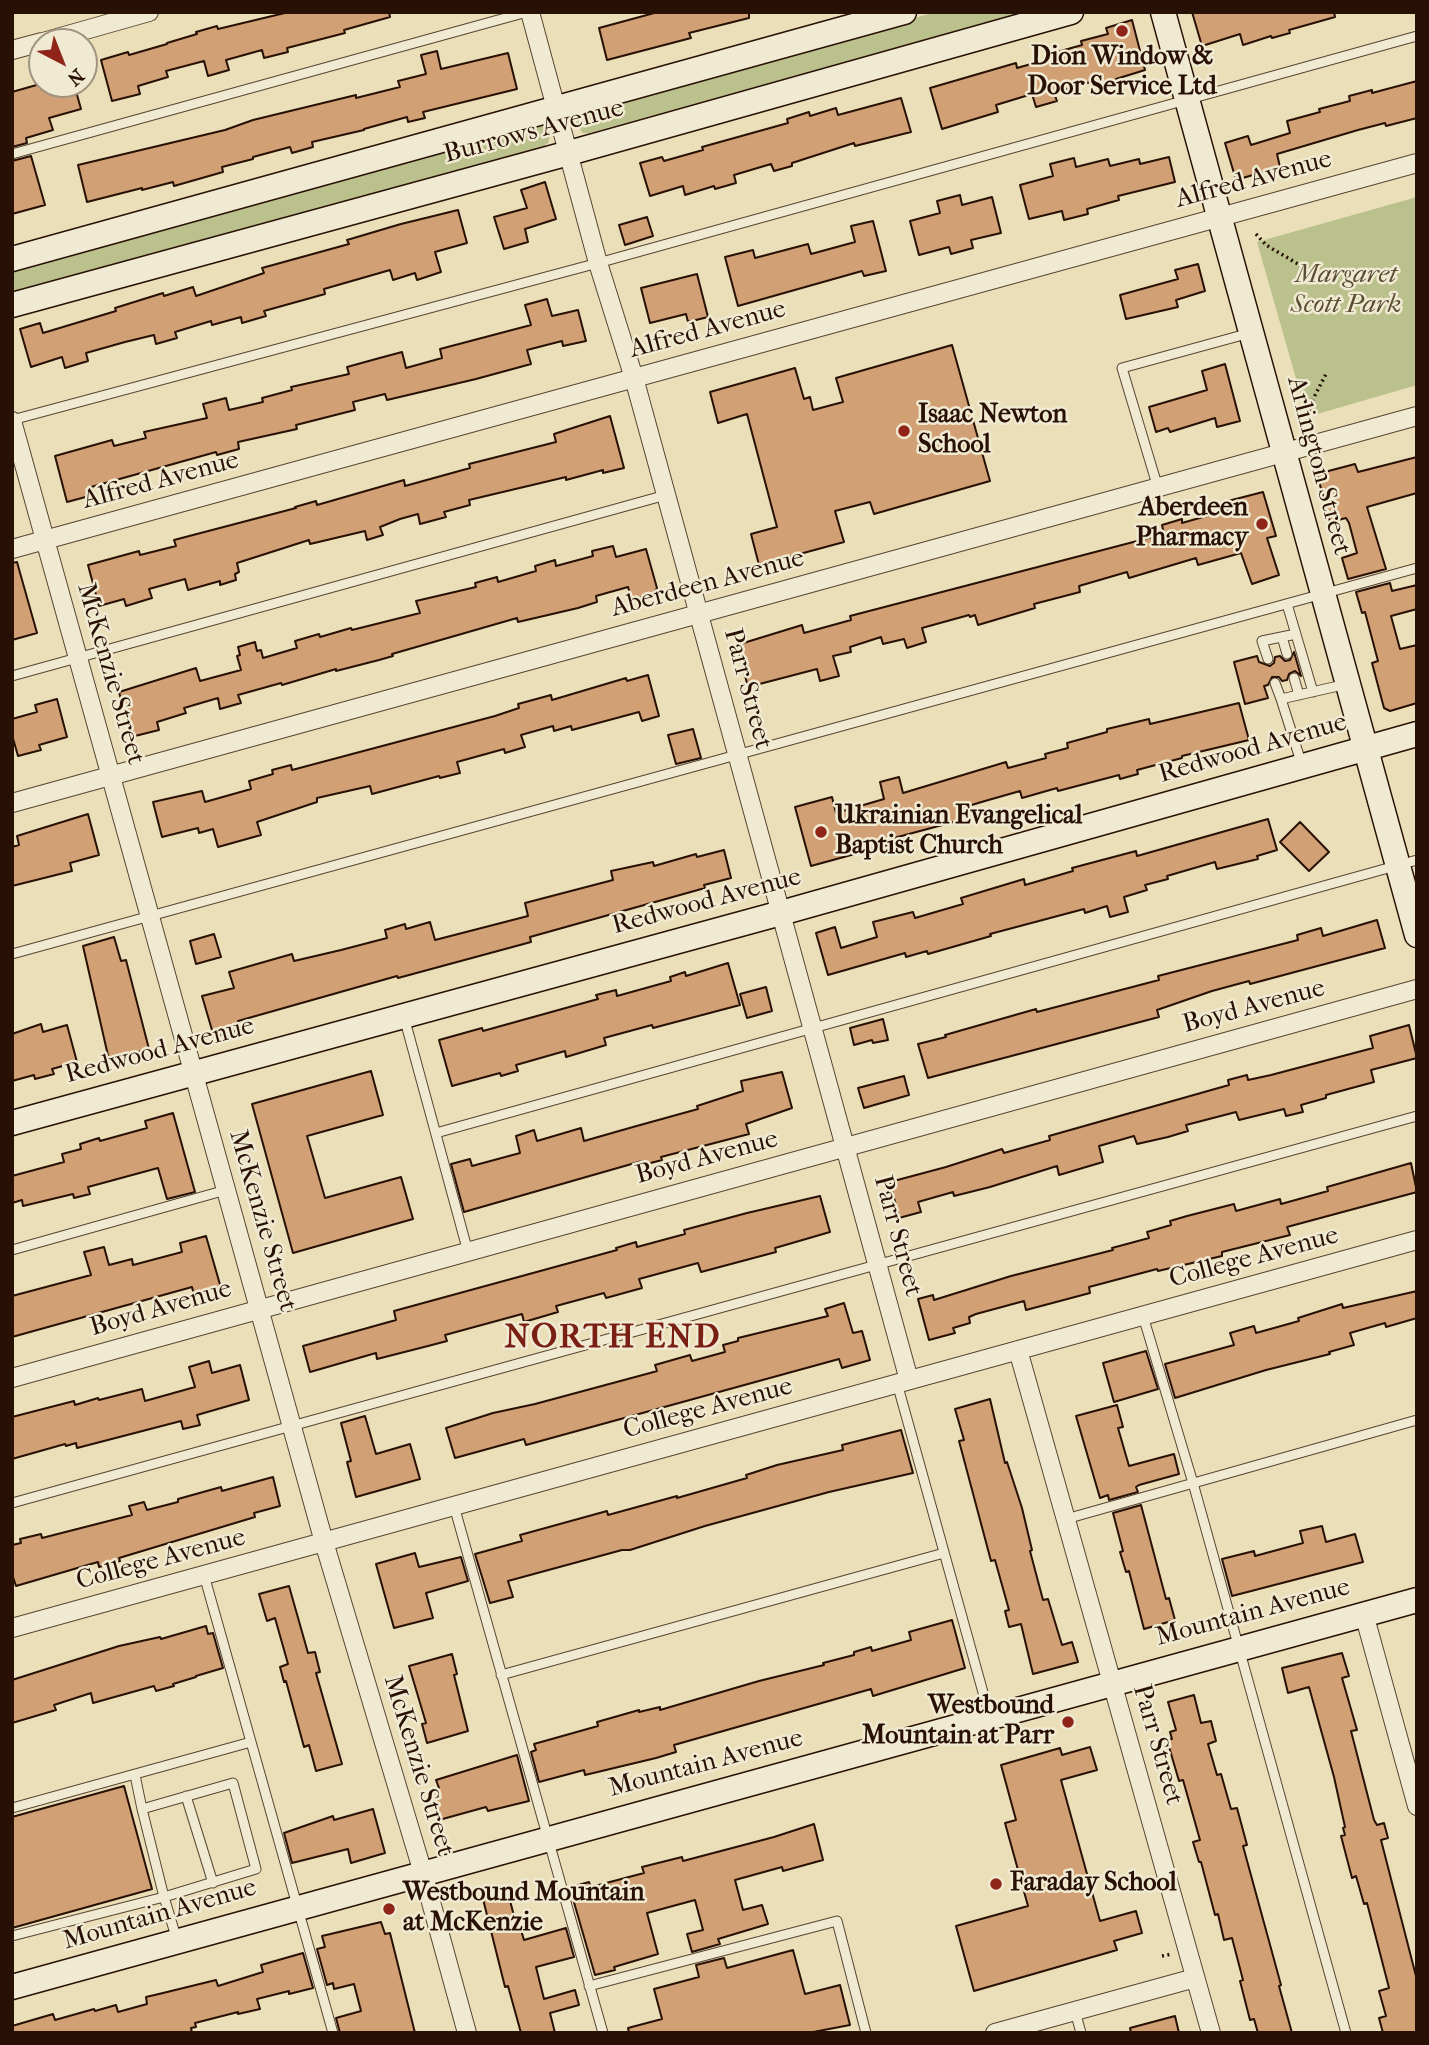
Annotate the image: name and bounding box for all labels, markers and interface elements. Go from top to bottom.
marker: Dion Window & Door Service Ltd [1114,23,1130,39]
north arrow [28,28,98,98]
place label: Dion Window & Door Service Ltd [1027,42,1217,104]
text: N [63,64,88,90]
street label: Burrows Avenue [441,93,627,171]
street label: Alfred Avenue [1173,144,1335,216]
park label: Margaret Scott Park [1291,260,1401,322]
street label: Alfred Avenue [627,294,789,366]
street label: Arlington Street [1279,373,1357,559]
place label: Isaac Newton School [918,400,1067,462]
marker: Isaac Newton School [896,423,912,439]
street label: Alfred Avenue [80,445,242,517]
place label: Aberdeen Pharmacy [1136,493,1248,554]
marker: Aberdeen Pharmacy [1254,516,1270,532]
street label: Aberdeen Avenue [608,543,808,625]
street label: McKenzie Street [69,580,151,768]
street label: Parr Street [716,625,778,753]
street label: Redwood Avenue [1155,707,1351,791]
place label: Ukrainian Evangelical Baptist Church [835,801,1082,862]
marker: Ukrainian Evangelical Baptist Church [813,824,829,840]
street label: Redwood Avenue [609,862,805,942]
street label: Boyd Avenue [1180,973,1328,1041]
street label: Redwood Avenue [62,1011,258,1091]
street label: Boyd Avenue [633,1124,781,1192]
street label: McKenzie Street [221,1127,303,1315]
street label: Parr Street [866,1172,928,1300]
street label: College Avenue [1166,1220,1342,1296]
street label: Boyd Avenue [87,1274,235,1344]
district label: NORTH END [506,1319,720,1359]
street label: College Avenue [620,1371,796,1447]
street label: College Avenue [73,1522,249,1598]
street label: Mountain Avenue [1153,1572,1353,1654]
street label: McKenzie Street [376,1672,460,1860]
street label: Parr Street [1125,1681,1189,1809]
place label: Westbound Mountain at Parr [862,1691,1054,1752]
marker: Westbound Mountain at Parr [1060,1714,1076,1730]
street label: Mountain Avenue [606,1723,806,1805]
place label: Faraday School [1010,1868,1177,1900]
street label: Mountain Avenue [60,1872,260,1958]
marker: Faraday School [988,1876,1004,1892]
place label: Westbound Mountain at McKenzie [403,1878,645,1940]
marker: Westbound Mountain at McKenzie [381,1901,397,1917]

